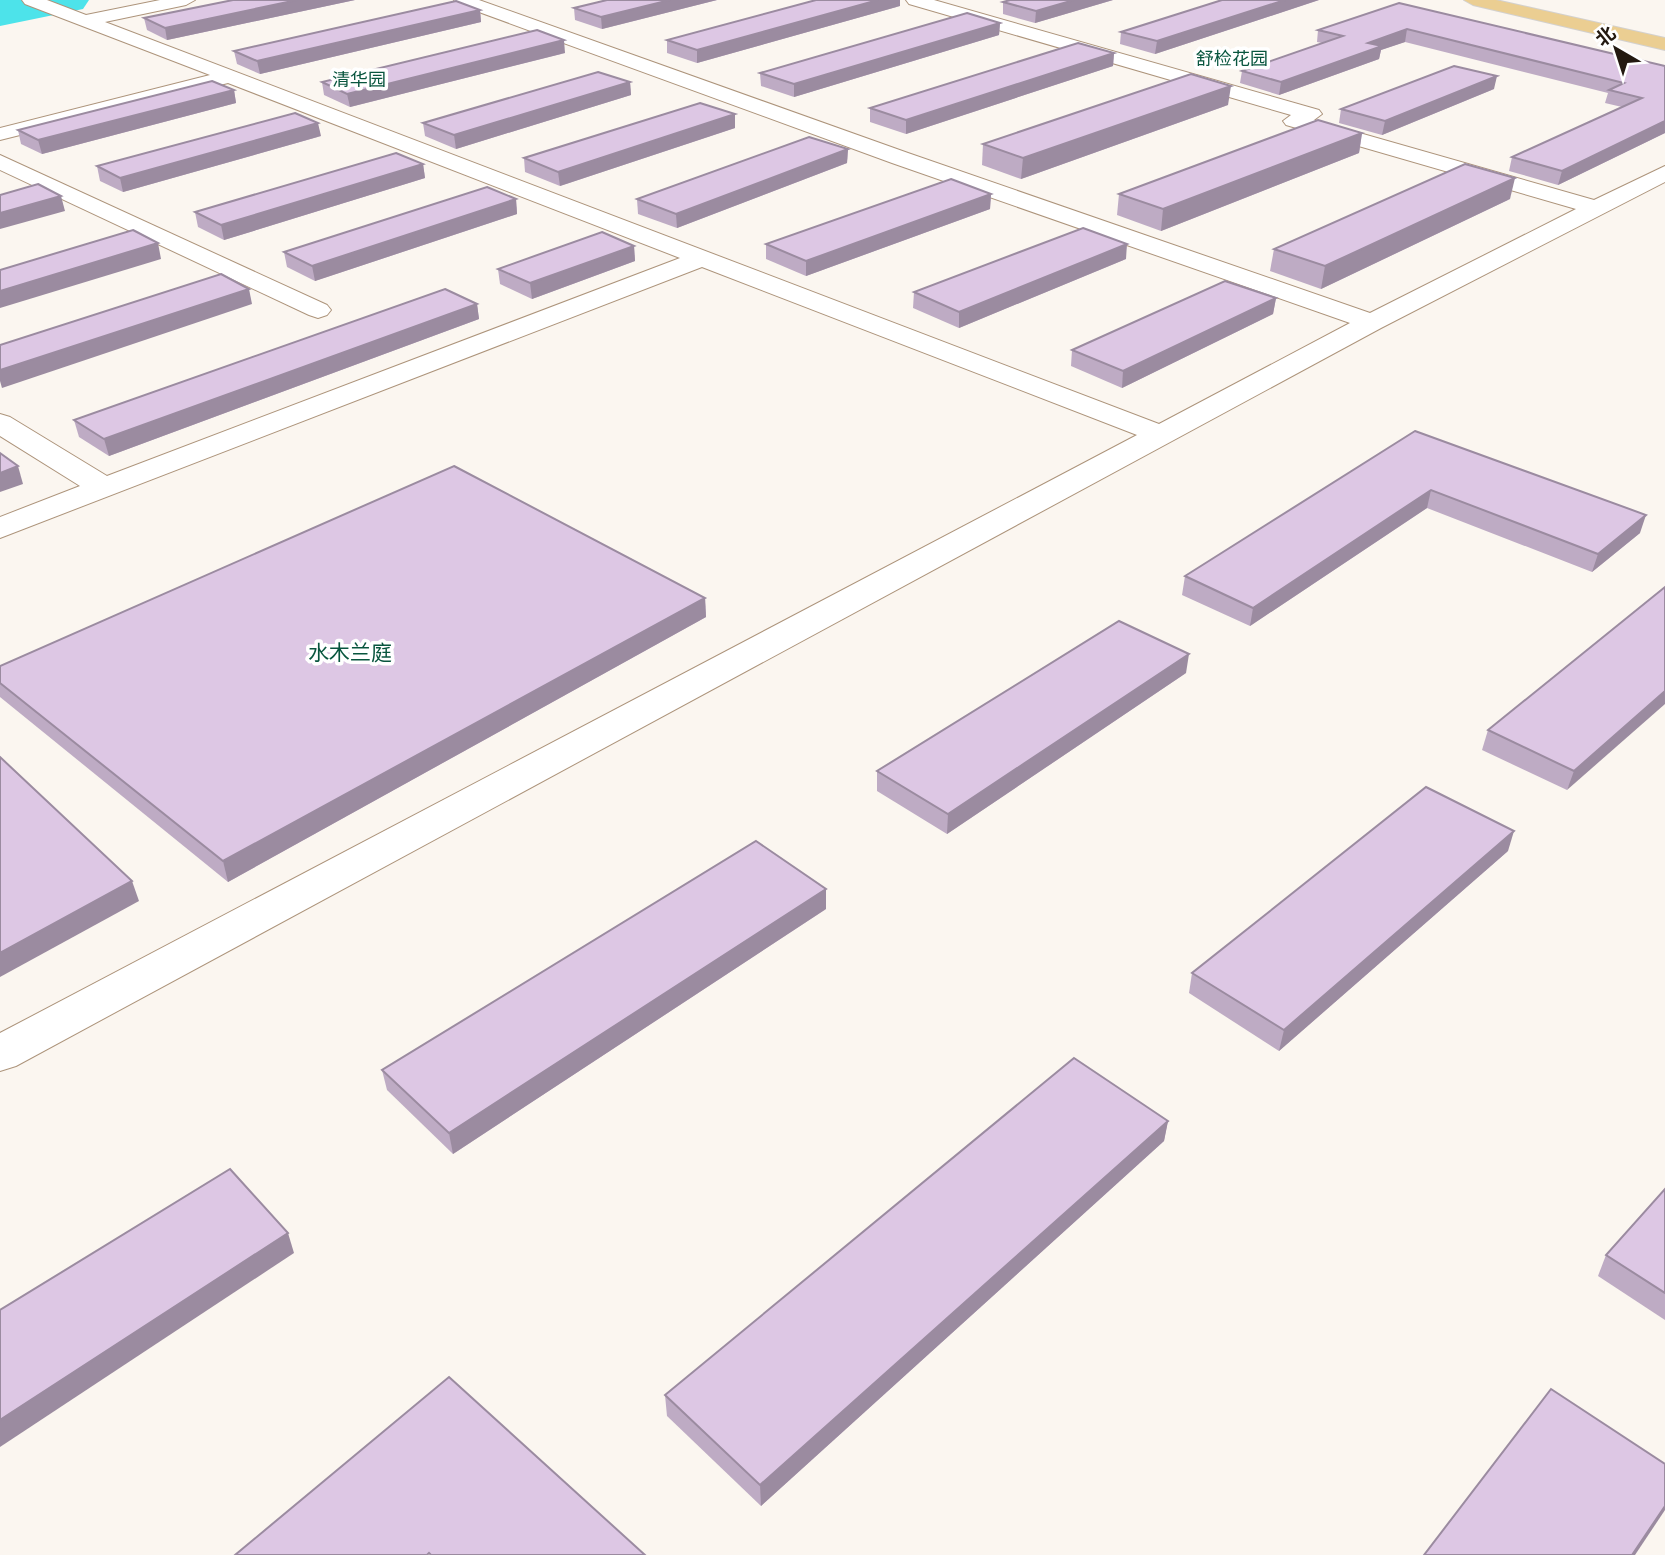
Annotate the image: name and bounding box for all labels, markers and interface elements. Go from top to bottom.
north arrow [1581,14,1651,84]
text: 北 [1591,21,1620,51]
district label: 舒检花园 [1196,48,1268,69]
district label: 清华园 [332,69,386,90]
district label: 水木兰庭 [308,640,392,665]

